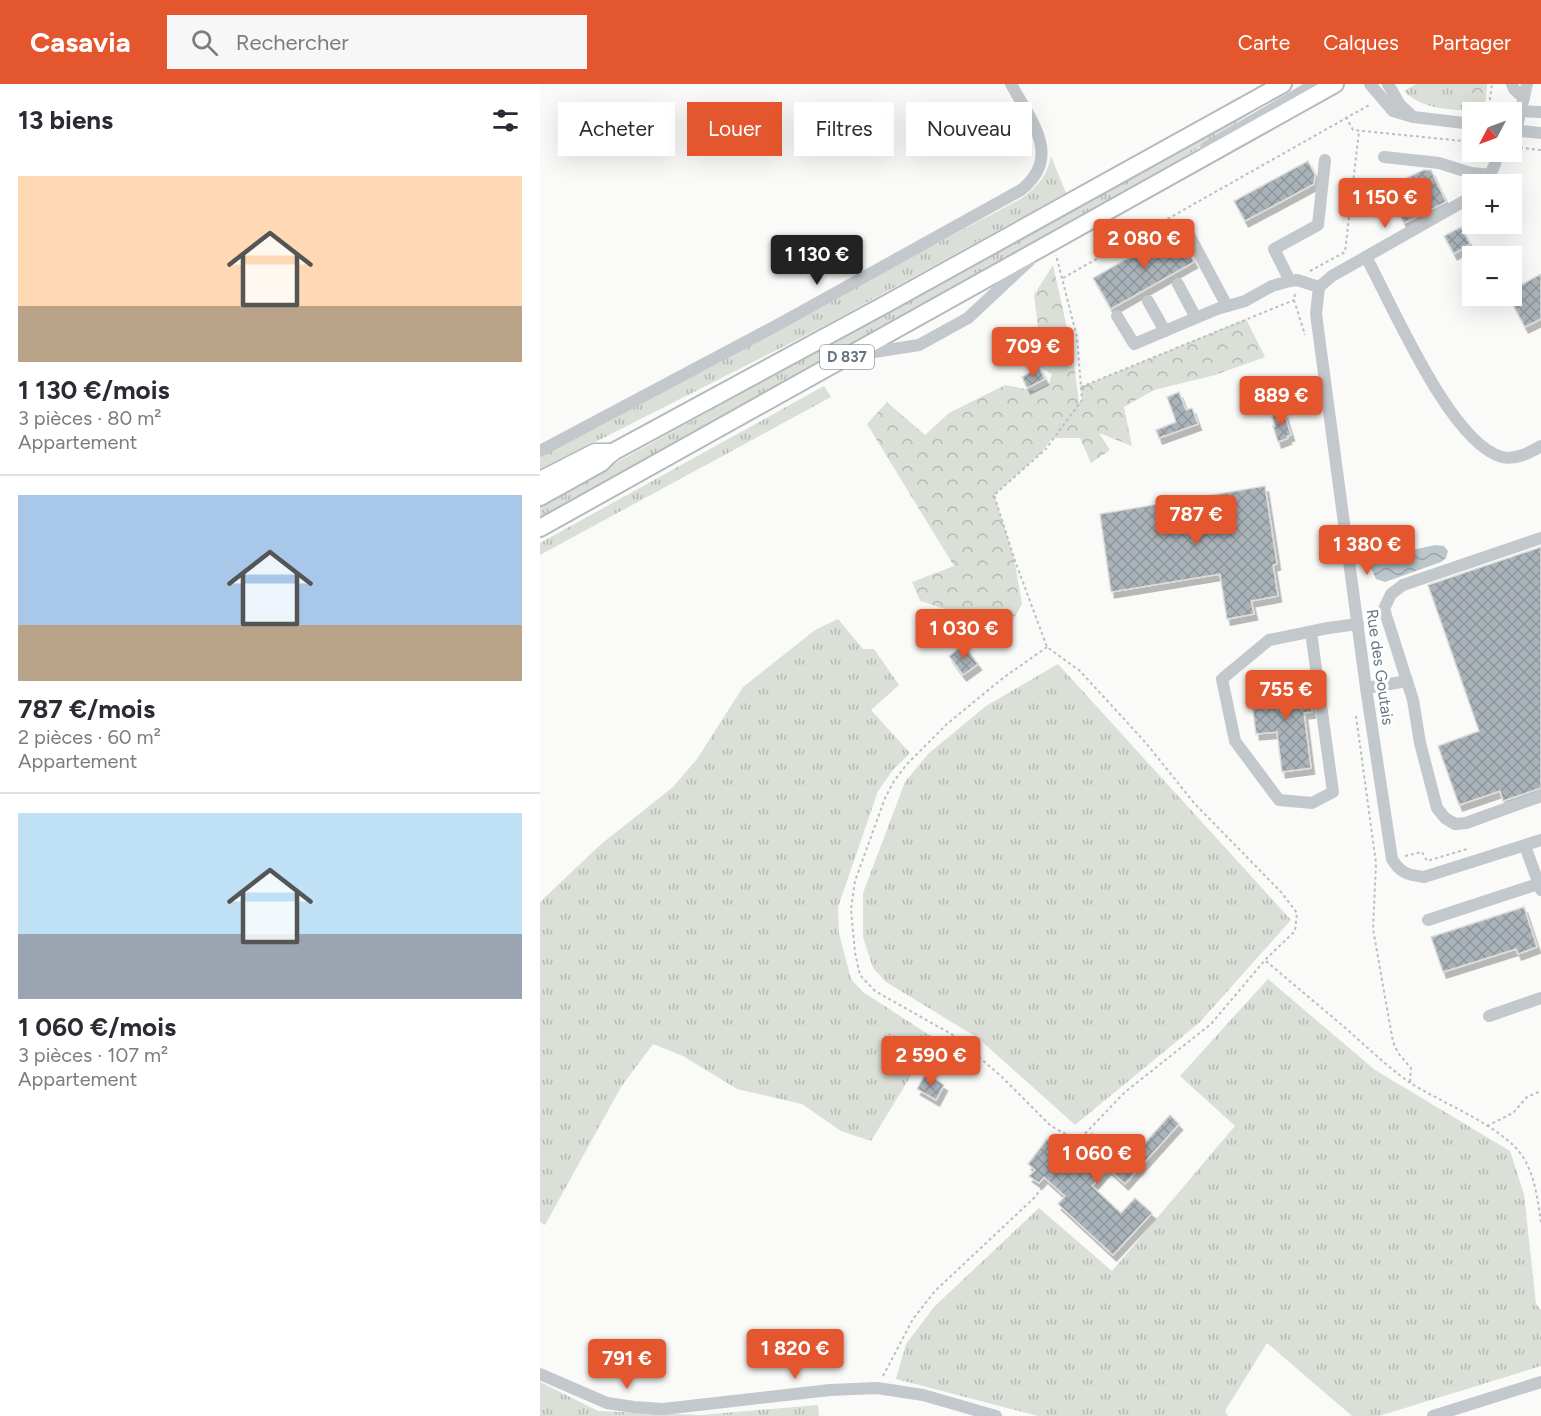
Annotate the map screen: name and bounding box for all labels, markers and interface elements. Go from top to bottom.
search box [167,15,587,69]
text: Casavia [30,25,131,59]
icon: search [188,26,221,59]
text: Rechercher [236,29,349,56]
text: Carte [1238,30,1290,55]
text: Calques [1323,30,1399,55]
text: Partager [1432,30,1511,55]
chip: Acheter [558,102,675,156]
chip: Louer [687,102,782,156]
chip: Filtres [794,102,894,156]
chip: Nouveau [906,102,1032,156]
north arrow [1462,102,1522,162]
map controls [1462,102,1522,306]
text: 13 biens [18,104,113,136]
icon: filters [489,104,522,137]
button: + [1462,174,1522,234]
pin: 1 150 € [1330,178,1440,229]
text: 1 150 € [1353,185,1417,209]
icon: home [216,215,324,323]
pin: 2 080 € [1089,219,1199,270]
text: 2 080 € [1107,226,1181,250]
pin: 1 130 € [762,235,872,286]
text: 1 130 € [785,242,849,266]
button: − [1462,246,1522,306]
pin: 709 € [991,327,1075,378]
text: 709 € [1006,334,1060,358]
road number: D 837 [820,345,874,369]
text: 1 130 €/mois [18,374,170,406]
pin: 889 € [1239,376,1323,427]
text: 889 € [1254,383,1308,407]
text: 3 pièces · 80 m² [18,406,162,430]
text: Appartement [18,430,137,454]
pin: 787 € [1154,495,1238,546]
text: 787 € [1169,502,1223,526]
pin: 1 380 € [1312,525,1422,576]
text: 1 380 € [1333,532,1401,556]
icon: home [216,534,324,642]
street label: Rue des Goutais [1362,608,1398,726]
pin: 1 030 € [909,609,1019,660]
text: 1 030 € [930,616,998,640]
pin: 755 € [1244,670,1328,721]
text: 755 € [1259,677,1313,701]
text: 787 €/mois [18,693,155,725]
text: 2 pièces · 60 m² [18,725,161,749]
text: Appartement [18,749,137,773]
icon: home [216,852,324,960]
text: 1 060 €/mois [18,1011,176,1043]
pin: 2 590 € [876,1036,986,1087]
text: 3 pièces · 107 m² [18,1043,168,1067]
text: 2 590 € [895,1043,967,1067]
text: Appartement [18,1067,137,1091]
pin: 1 060 € [1042,1134,1152,1185]
text: 1 060 € [1062,1141,1132,1165]
pin: 1 820 € [740,1329,850,1380]
text: 1 820 € [761,1336,829,1360]
pin: 791 € [585,1339,669,1390]
text: 791 € [602,1346,652,1370]

